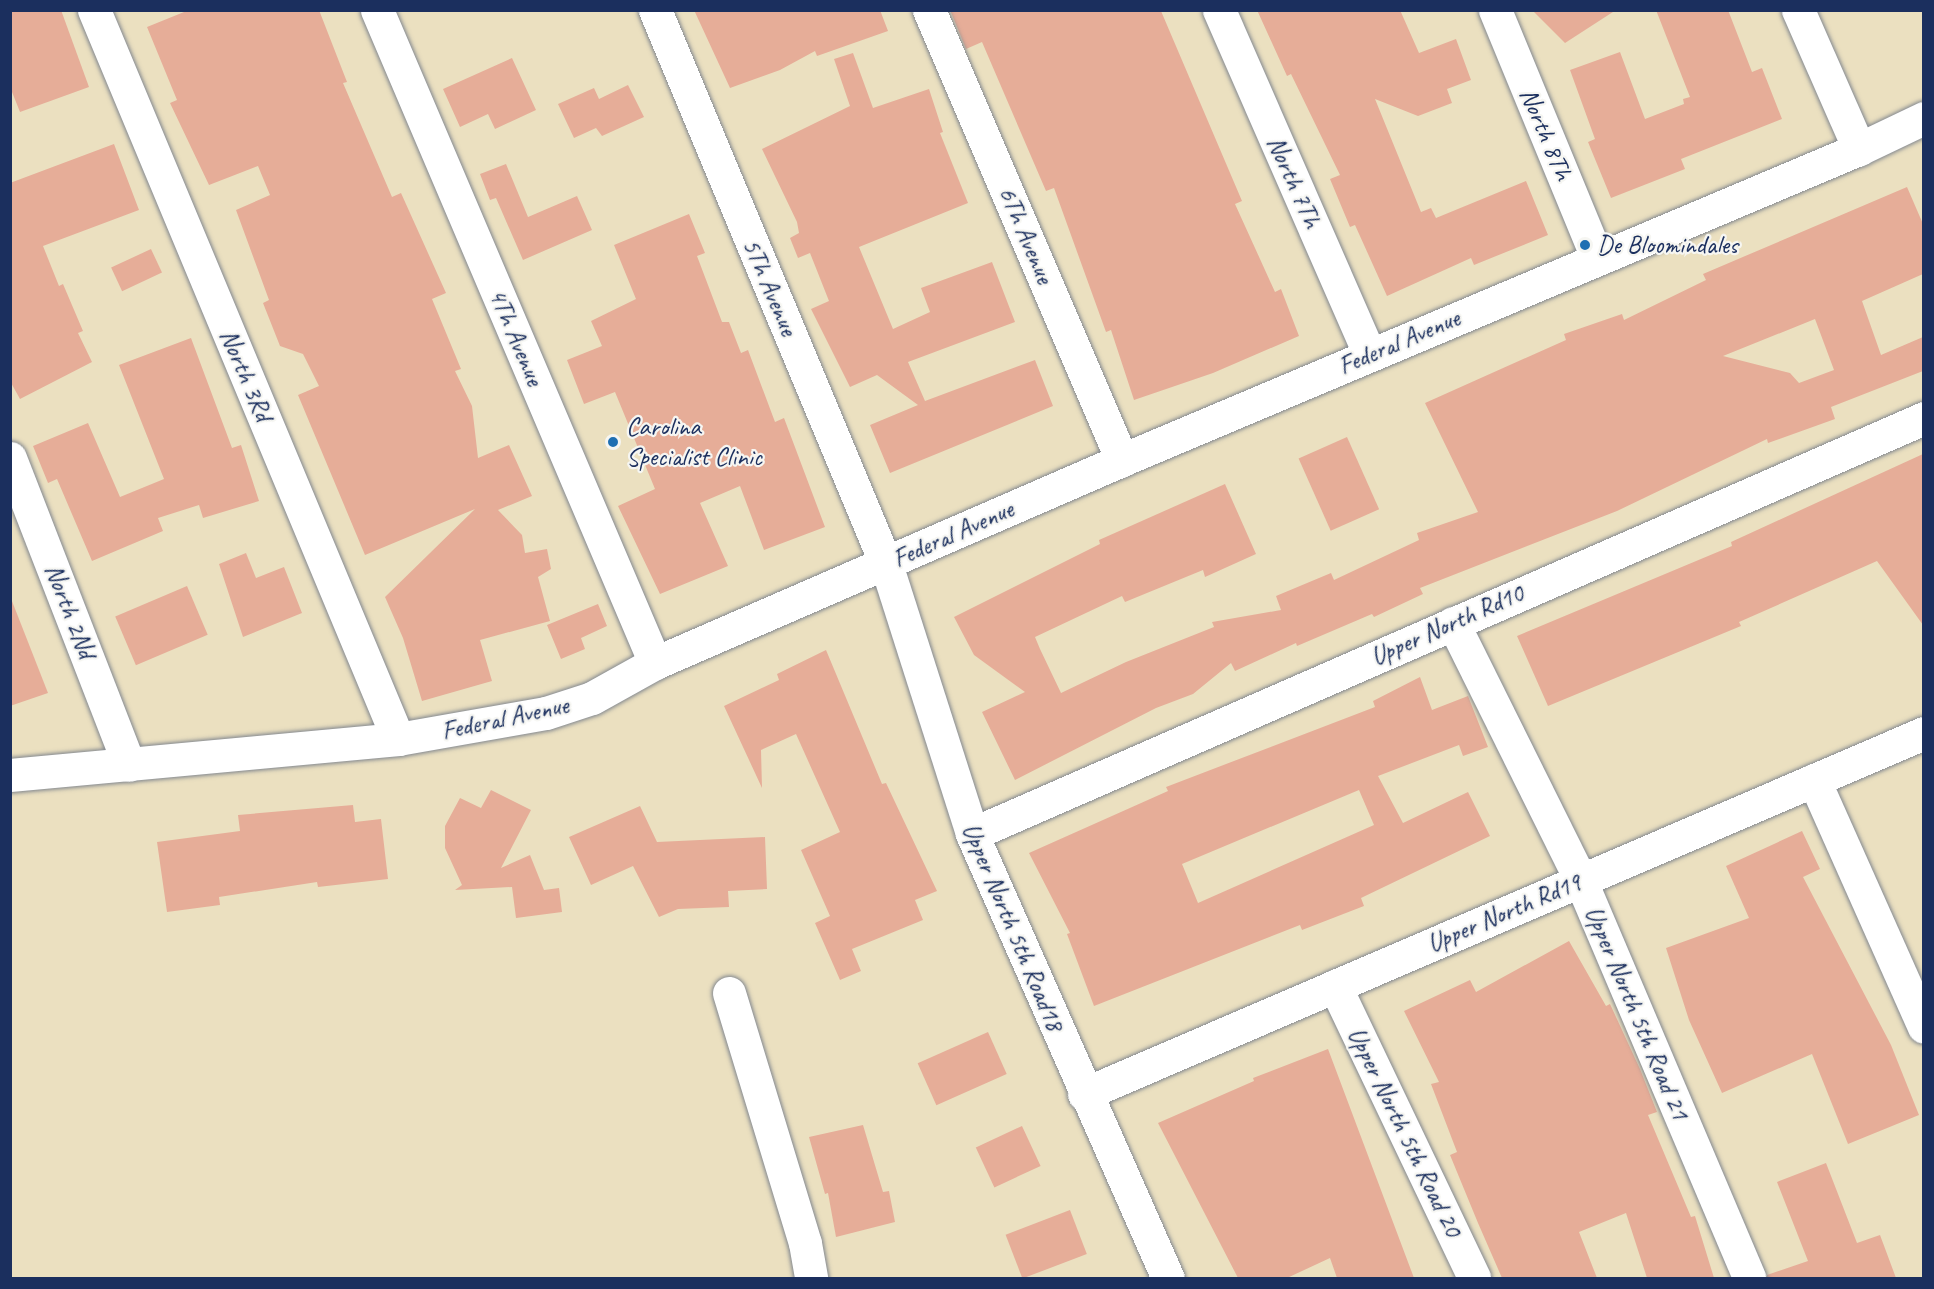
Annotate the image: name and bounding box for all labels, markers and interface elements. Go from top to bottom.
street label: North 8Th [1513,83,1579,185]
street label: North 7Th [1260,131,1328,233]
street label: 6Th Avenue [992,182,1060,288]
place label: De Bloomindales [1597,229,1739,261]
street label: 5Th Avenue [736,234,804,340]
marker: De Bloomindales [1578,238,1592,252]
street label: 4Th Avenue [482,284,550,390]
street label: Federal Avenue [1334,302,1464,382]
street label: North 3Rd [213,325,279,425]
place label: Carolina Specialist Clinic [626,411,762,472]
marker: Carolina Specialist Clinic [604,433,622,451]
street label: Federal Avenue [888,494,1018,574]
street label: North 2Nd [38,560,102,662]
street label: Upper North Rd10 [1365,577,1529,673]
street label: Federal Avenue [439,689,571,747]
street label: Upper North 5th Road18 [955,818,1071,1036]
street label: Upper North Rd19 [1422,866,1586,960]
street label: Upper North 5th Road 21 [1578,902,1696,1124]
street label: Upper North 5th Road 20 [1341,1022,1469,1242]

